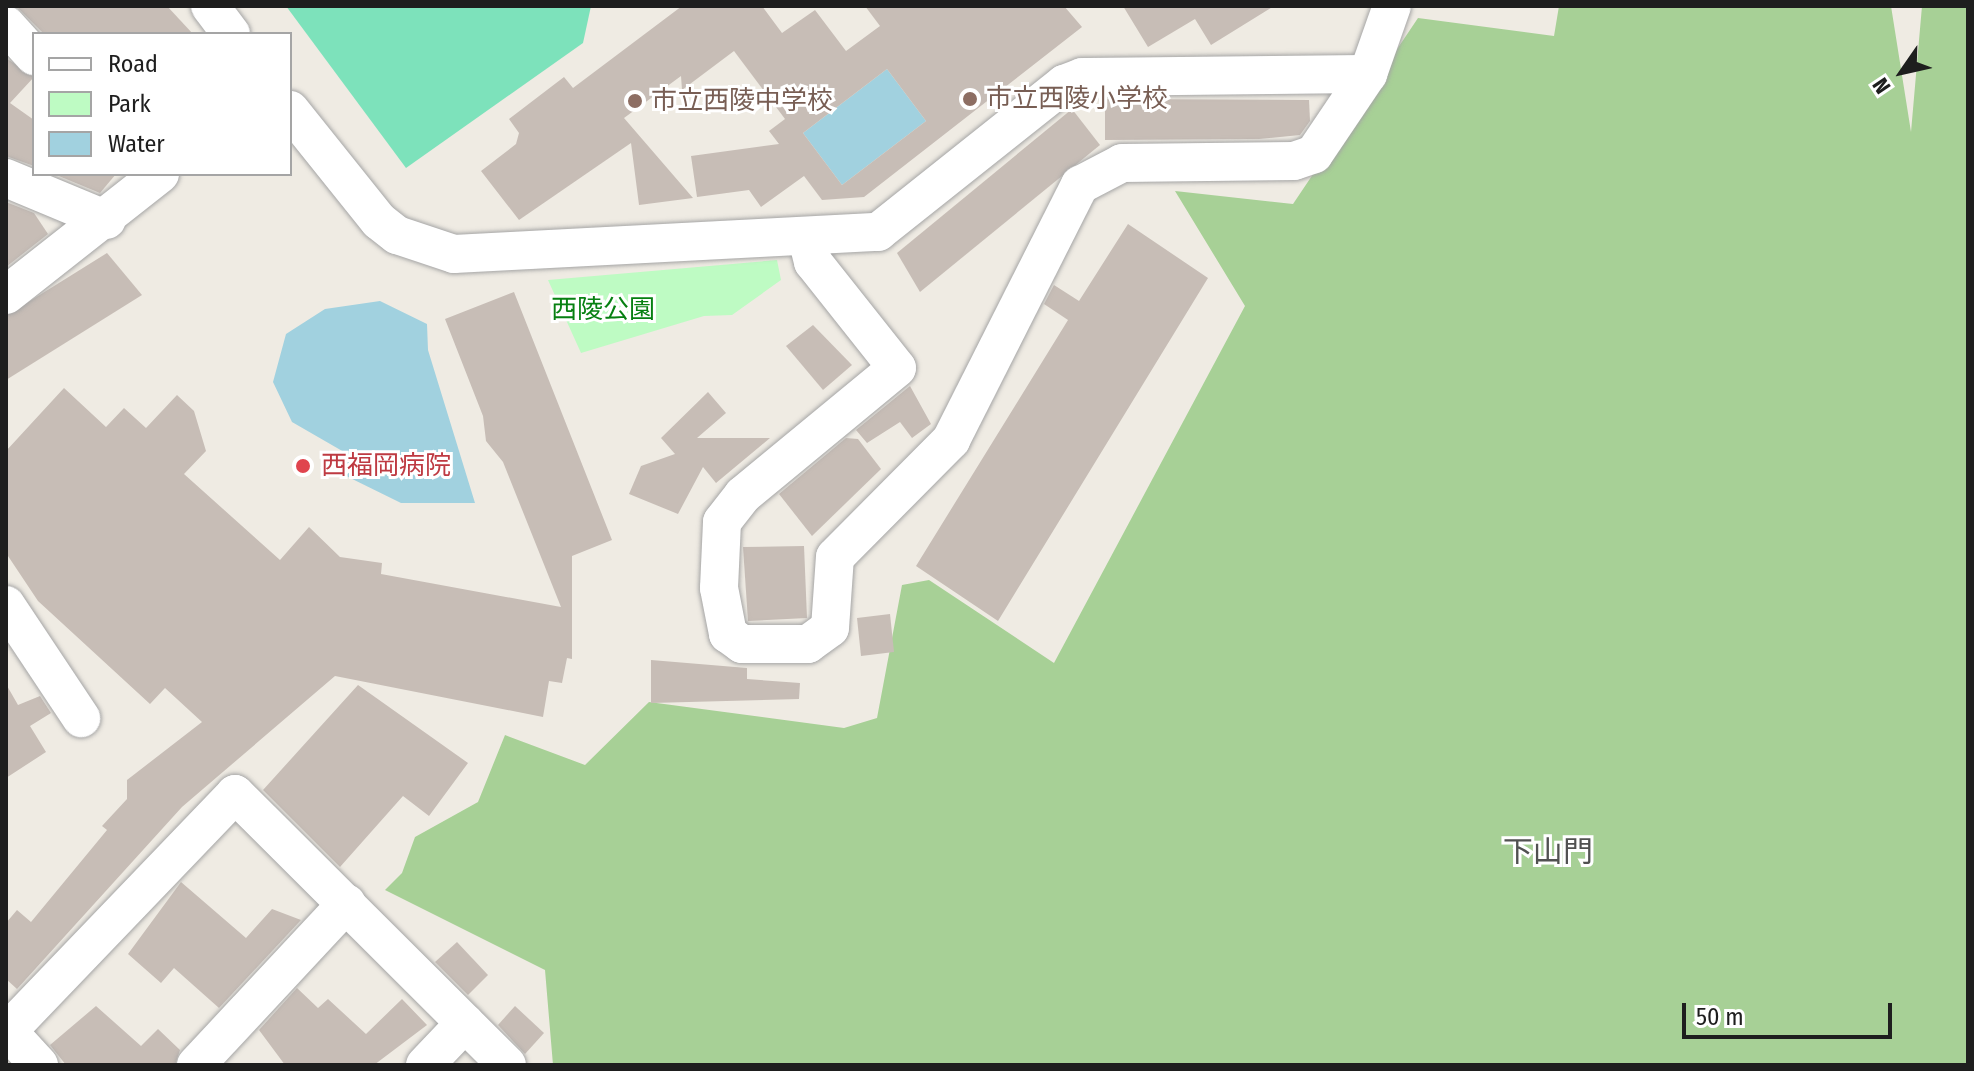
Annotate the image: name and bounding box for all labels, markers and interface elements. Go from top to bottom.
legend [32,32,292,176]
north arrow [1862,32,1942,112]
text: Road [108,50,158,78]
text: N [1867,73,1897,99]
place label: 市立西陵小学校 [986,83,1168,115]
place label: 市立西陵中学校 [651,85,833,117]
text: Park [108,90,151,118]
marker: 市立西陵小学校 [961,90,979,108]
marker: 市立西陵中学校 [626,92,644,110]
text: Water [108,130,165,158]
park label: 西陵公園 [551,294,655,326]
place label: 西福岡病院 [321,450,451,482]
marker: 西福岡病院 [292,455,314,477]
district label: 下山門 [1503,834,1593,870]
scale bar [1686,987,1896,1037]
text: 50 m [1696,1003,1744,1031]

